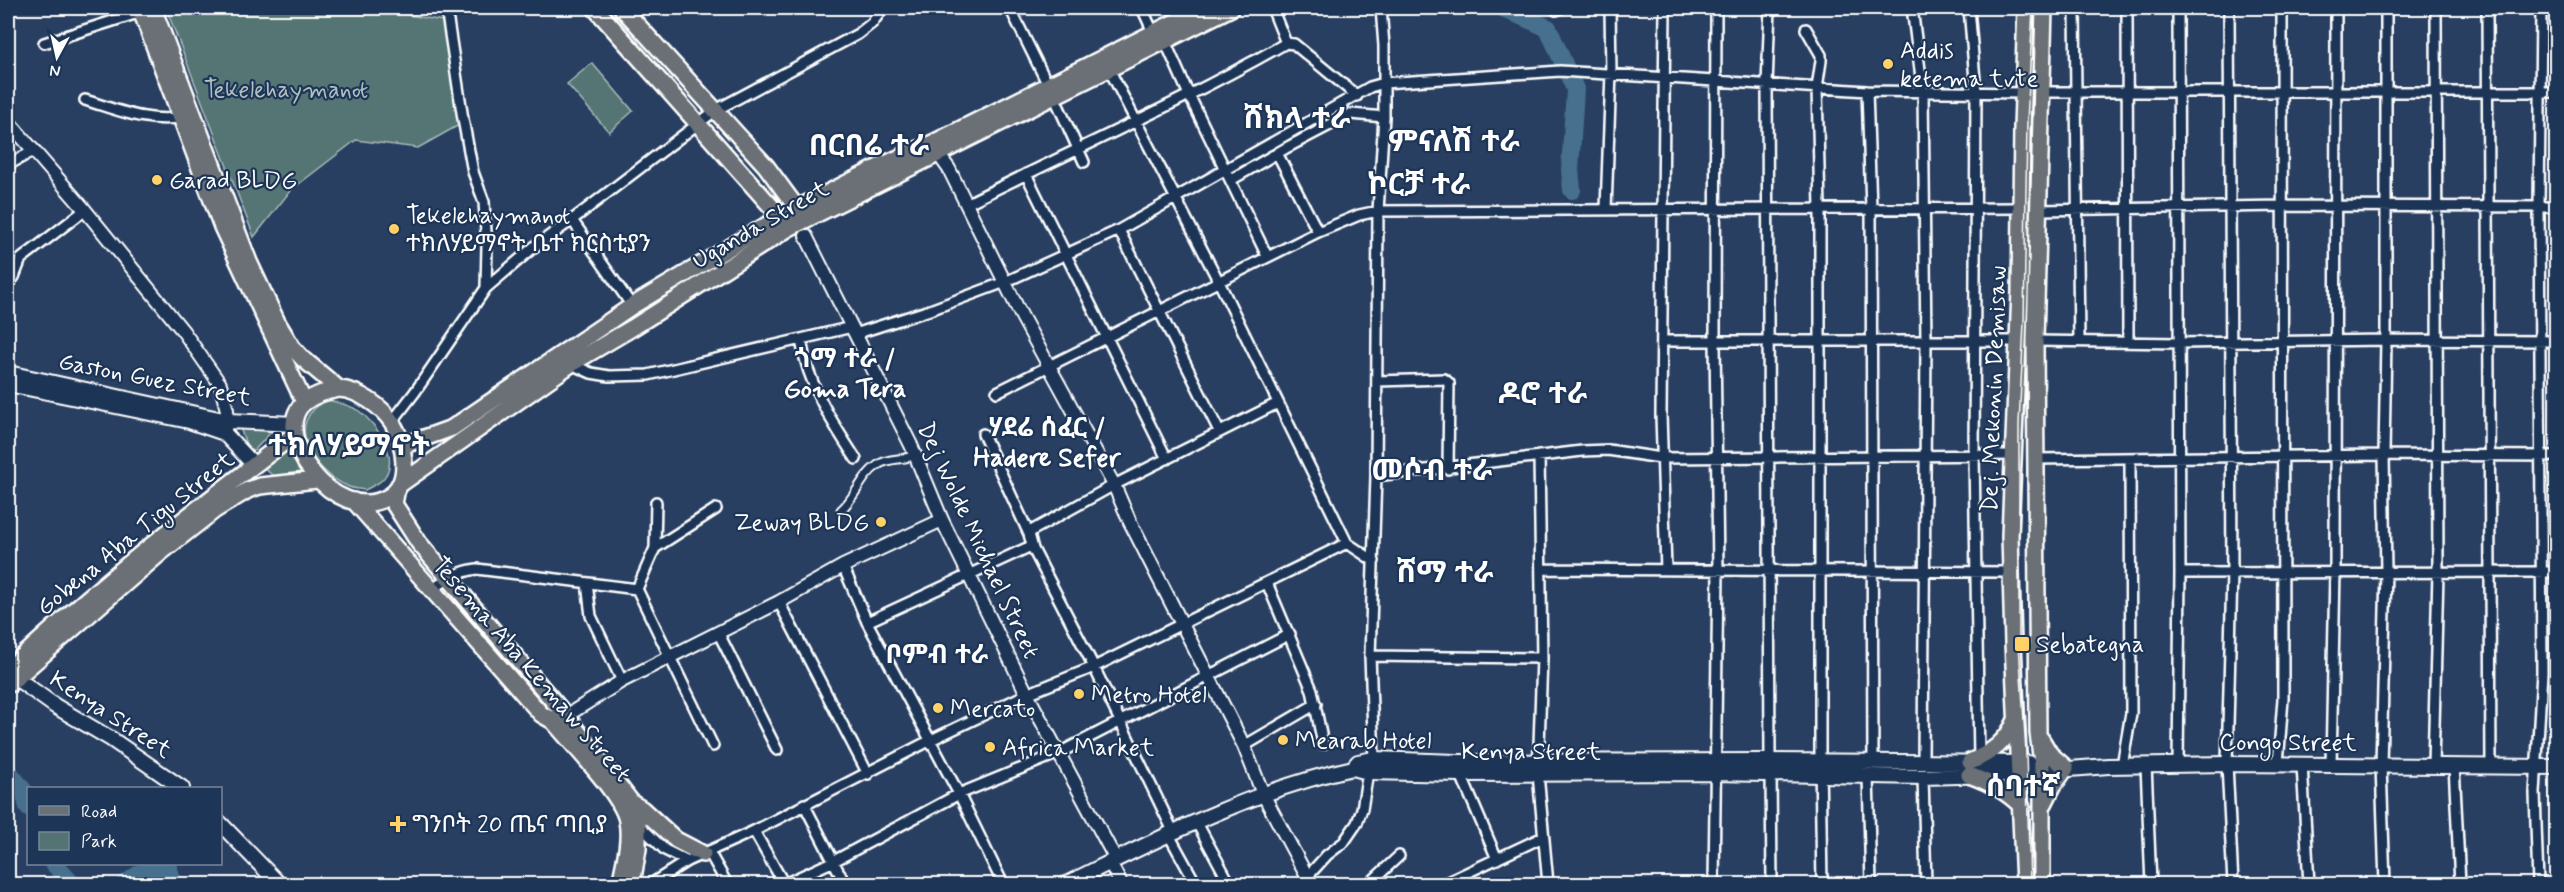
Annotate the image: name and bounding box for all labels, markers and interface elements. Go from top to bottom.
north arrow [27,27,87,87]
place label: Addis ketema tvte [1900,36,2038,95]
marker: Addis ketema tvte [1881,57,1895,71]
text: N [48,59,62,82]
park label: Tekelehaymanot [204,75,368,106]
district label: ሸክላ ተራ [1243,100,1351,139]
district label: ምናለሽ ተራ [1388,123,1521,162]
district label: በርበሬ ተራ [809,127,930,166]
place label: Garad BLDG [169,166,297,197]
district label: ኮርቻ ተራ [1368,166,1471,205]
marker: Garad BLDG [150,173,164,187]
street label: Uganda Street [687,174,835,277]
place label: Tekelehaymanot ተክለሃይማኖት ቤተ ክርስቲያን [406,201,651,260]
marker: Tekelehaymanot ተክለሃይማኖት ቤተ ክርስቲያን [387,222,401,236]
street label: Dej. Mekonin Demisaw [1975,265,2014,513]
district label: ጎማ ተራ / Goma Tera [784,343,906,407]
street label: Gaston Guez Street [56,347,254,414]
district label: ዶሮ ተራ [1499,375,1588,414]
district label: ሃደሬ ሰፈር / Hadere Sefer [973,412,1122,476]
street label: Dej Wolde Michael Street [909,417,1046,664]
district label: ተክለሃይማኖት [268,427,430,466]
street label: Gobena Aba Tigu Street [31,445,242,625]
district label: መሶብ ተራ [1372,452,1493,491]
place label: Zeway BLDG [734,508,869,539]
marker: Zeway BLDG [874,515,888,529]
street label: Tesema Aba Kemaw Street [424,551,637,789]
district label: ሸማ ተራ [1397,554,1494,593]
place label: Sebategna [2036,630,2144,661]
marker: Sebategna [2013,635,2031,653]
district label: ቦምብ ተራ [886,639,989,673]
street label: Kenya Street [43,664,177,766]
place label: Metro Hotel [1091,680,1207,711]
marker: Metro Hotel [1072,687,1086,701]
place label: Mercato [950,694,1035,725]
marker: Mercato [931,701,945,715]
place label: Mearab Hotel [1295,726,1431,757]
street label: Congo Street [2219,728,2357,761]
place label: Africa Market [1002,733,1154,764]
marker: Mearab Hotel [1276,733,1290,747]
street label: Kenya Street [1461,737,1601,768]
marker: Africa Market [983,740,997,754]
district label: ሰባተኛ [1986,768,2060,807]
legend [27,787,222,865]
text: Road [81,800,117,824]
place label: ግንቦት 20 ጤና ጣቢያ [412,810,607,841]
marker: ግንቦት 20 ጤና ጣቢያ [389,815,407,833]
text: Park [81,830,117,854]

